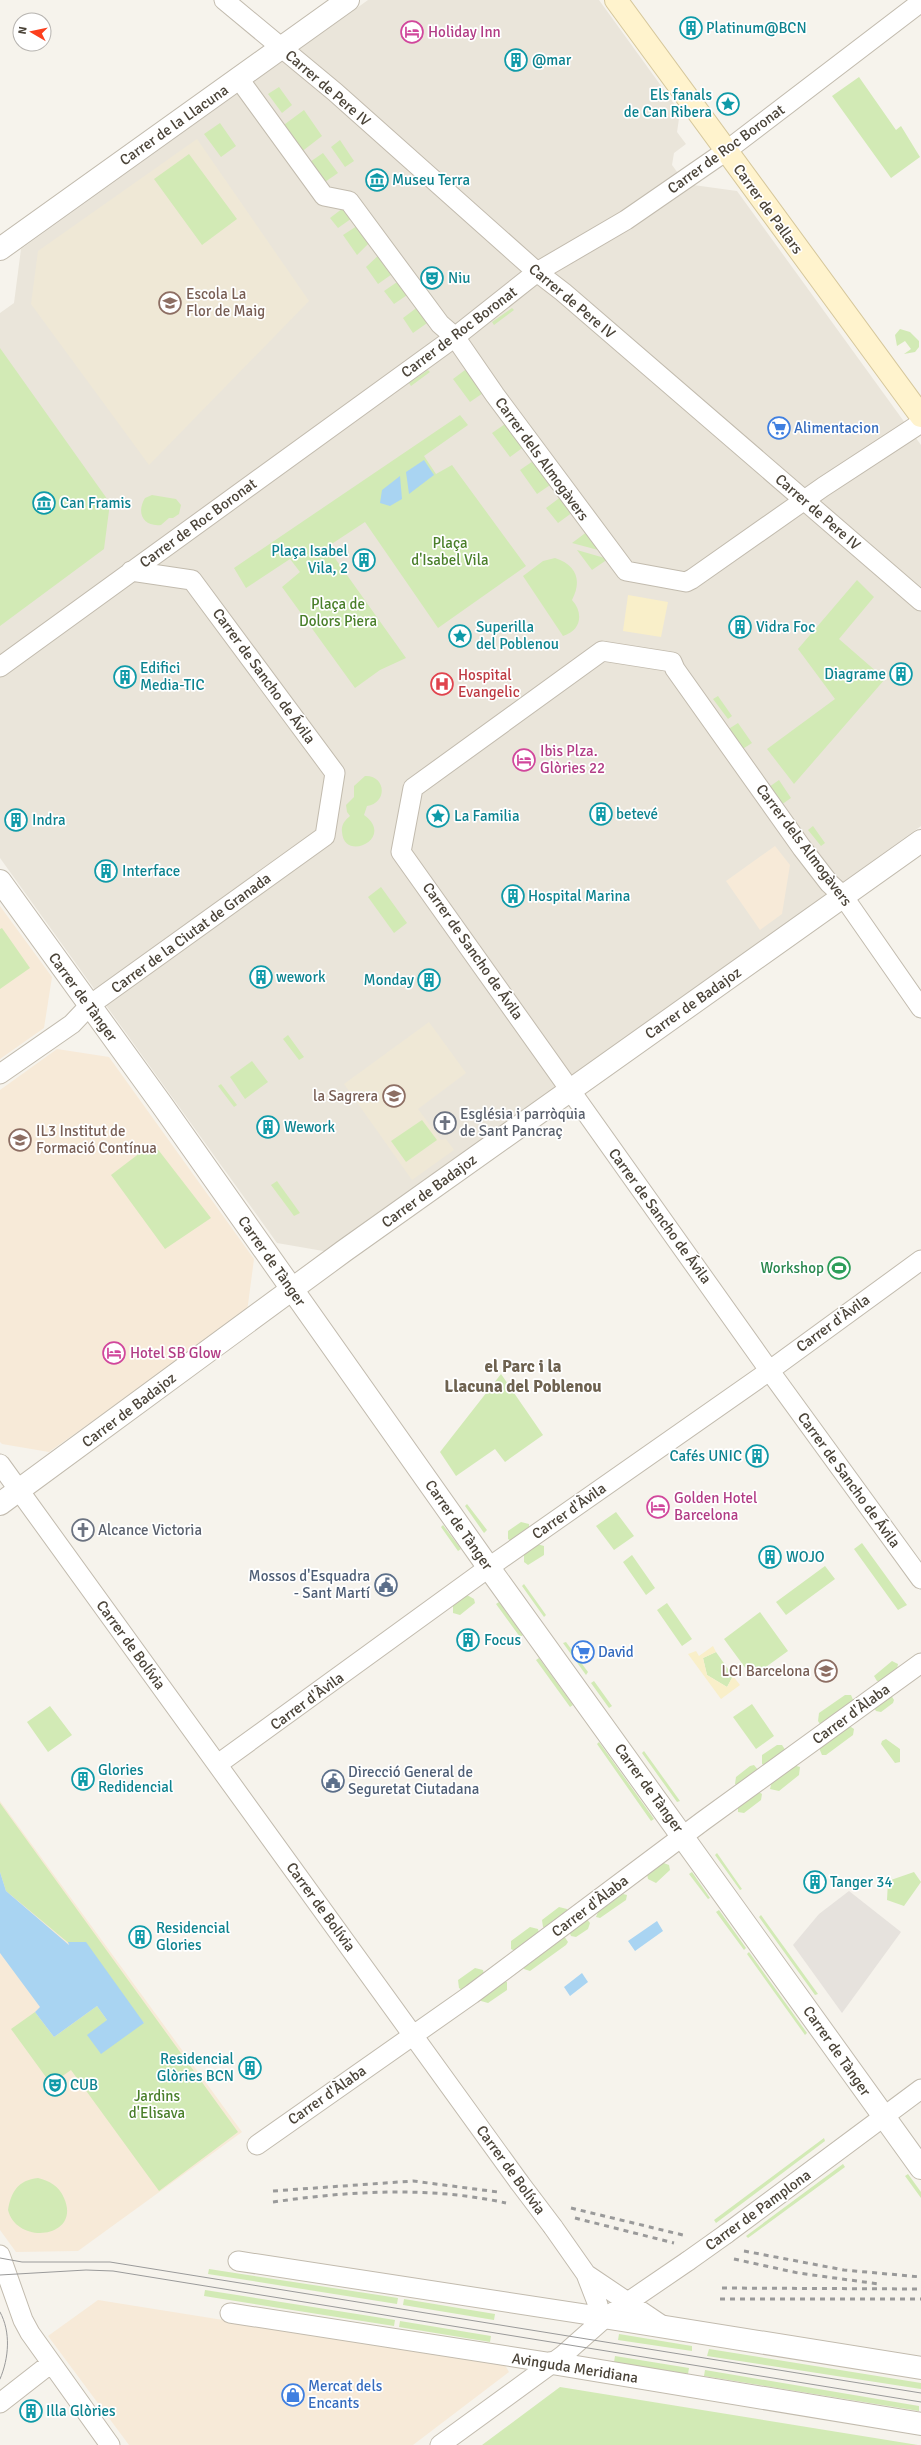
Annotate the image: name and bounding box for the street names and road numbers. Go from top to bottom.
street label: Carrer de Pere IV [282,46,375,130]
street label: Carrer de la Llacuna [116,81,232,169]
street label: Carrer de Roc Boronat [664,101,788,197]
street label: Carrer de Pallars [729,161,807,258]
street label: Carrer de Pere IV [525,260,619,343]
street label: Carrer de Roc Boronat [398,283,520,381]
street label: Carrer dels Almogàvers [491,394,593,525]
street label: Carrer de Pere IV [772,470,865,554]
street label: Carrer de Roc Boronat [136,475,260,571]
street label: Carrer de Sancho de Ávila [209,604,320,747]
street label: Carrer dels Almogàvers [752,780,856,910]
street label: Carrer de la Ciutat de Granada [108,869,274,997]
street label: Carrer de Sancho de Ávila [419,878,528,1023]
street label: Carrer de Tànger [45,949,122,1045]
street label: Carrer de Badajoz [642,963,745,1043]
street label: Carrer de Sancho de Ávila [605,1144,716,1287]
street label: Carrer de Badajoz [378,1150,480,1232]
street label: Carrer de Tànger [234,1213,310,1310]
street label: Carrer d'Àvila [792,1290,873,1356]
street label: Carrer de Badajoz [78,1369,180,1451]
street label: Carrer de Sancho de Ávila [794,1408,905,1551]
street label: Carrer de Tànger [421,1477,497,1574]
street label: Carrer d'Àvila [528,1478,610,1543]
street label: Carrer de Bolívia [93,1597,169,1693]
street label: Carrer d'Àvila [266,1668,347,1734]
street label: Carrer d'Àlaba [808,1679,893,1748]
street label: Carrer de Tànger [611,1740,688,1836]
street label: Carrer de Bolívia [283,1859,359,1955]
street label: Carrer d'Àlaba [548,1871,632,1941]
street label: Carrer de Tànger [799,2003,875,2100]
street label: Carrer d'Àlaba [284,2061,370,2129]
street label: Carrer de Bolívia [473,2122,549,2218]
street label: Carrer de Pamplona [702,2166,814,2254]
street label: Avinguda Meridiana [511,2349,639,2387]

